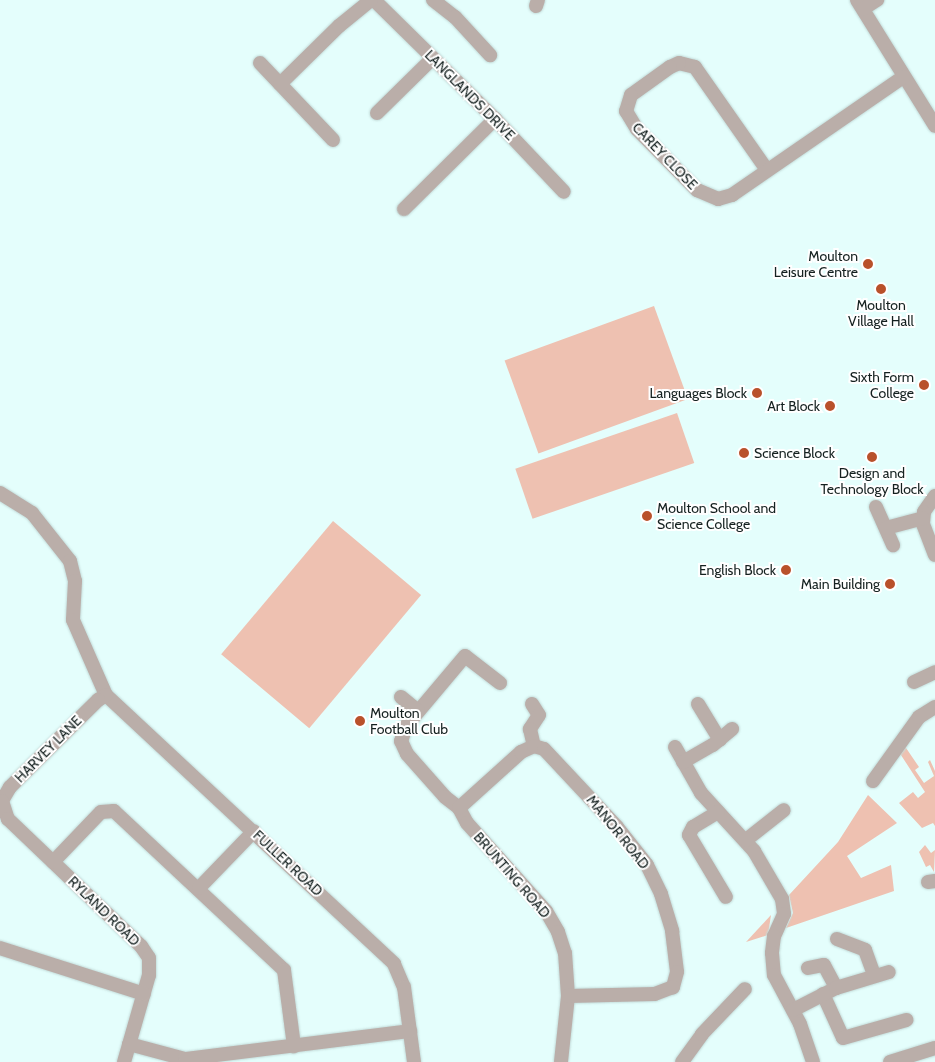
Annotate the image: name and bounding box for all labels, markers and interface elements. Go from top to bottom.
street label: LANGLANDS DRIVE [421,46,519,144]
street label: CAREY CLOSE [629,119,701,193]
place label: Moulton Leisure Centre [774,248,858,280]
marker: Moulton Leisure Centre [862,258,874,270]
marker: Moulton Village Hall [875,283,887,295]
place label: Moulton Village Hall [848,297,914,330]
place label: Sixth Form College [850,369,914,402]
marker: Sixth Form College [918,379,930,391]
place label: Languages Block [649,385,747,401]
marker: Languages Block [751,387,763,399]
place label: Art Block [767,398,820,414]
marker: Art Block [824,400,836,412]
place label: Science Block [754,445,835,461]
marker: Science Block [738,447,750,459]
marker: Design and Technology Block [866,451,878,463]
place label: Design and Technology Block [821,465,923,498]
place label: Moulton School and Science College [657,500,776,532]
marker: Moulton School and Science College [641,510,653,522]
place label: English Block [699,562,776,578]
marker: English Block [780,564,792,576]
place label: Main Building [801,576,880,592]
marker: Main Building [884,578,896,590]
place label: Moulton Football Club [370,705,448,738]
street label: HARVEY LANE [11,712,85,786]
marker: Moulton Football Club [354,715,366,727]
street label: MANOR ROAD [583,792,653,872]
street label: FULLER ROAD [250,827,326,899]
street label: BRUNTING ROAD [470,829,554,921]
street label: RYLAND ROAD [65,873,143,949]

